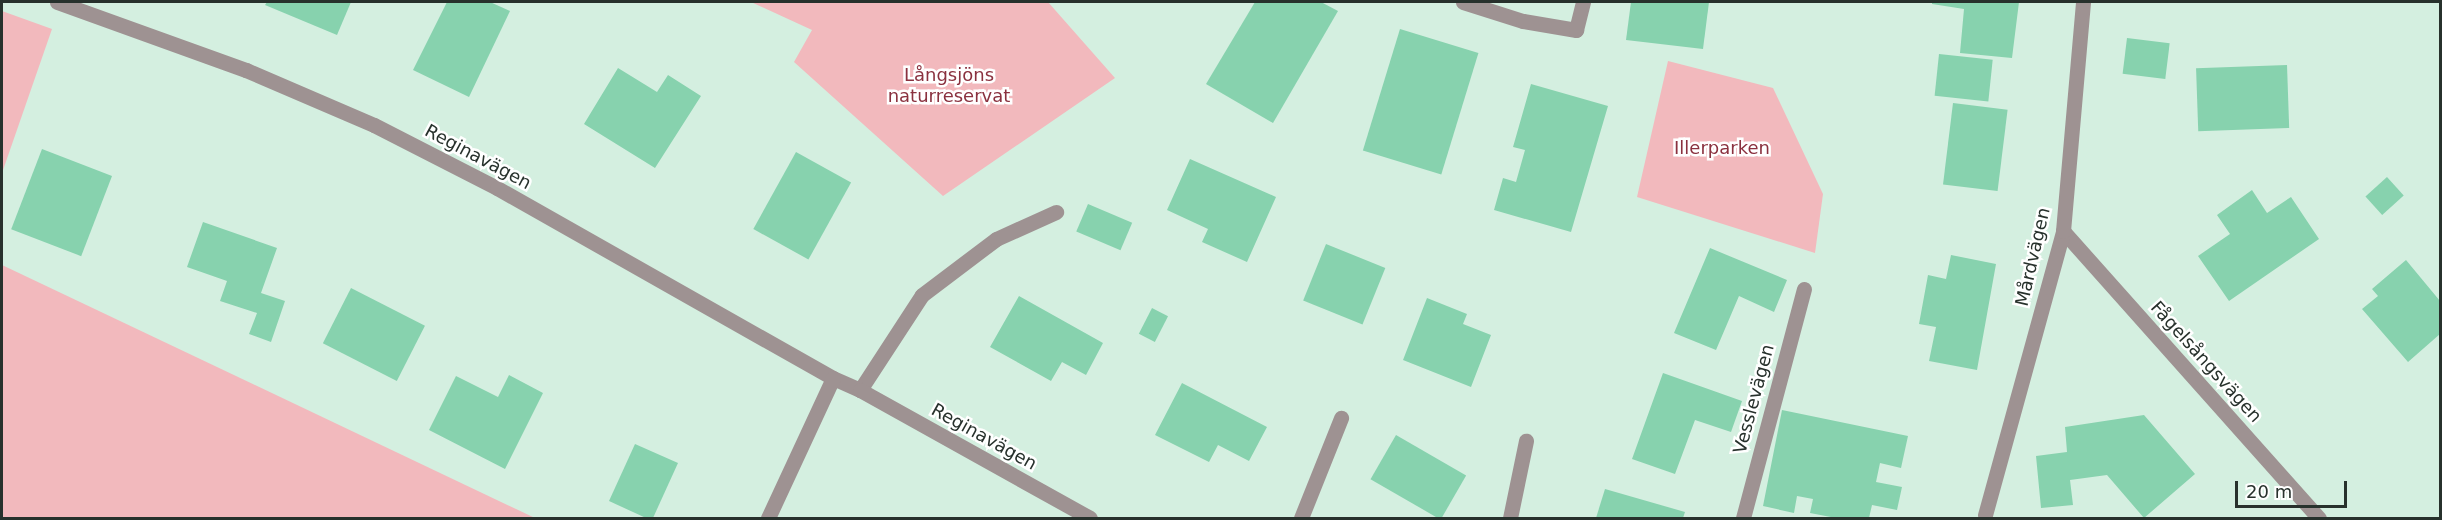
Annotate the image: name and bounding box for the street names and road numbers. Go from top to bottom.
street label: Reginavägen [421,120,535,194]
street label: Mårdvägen [2011,206,2055,308]
street label: Fågelsångsvägen [2146,297,2266,427]
street label: Vesslevägen [1729,342,1779,456]
street label: Reginavägen [927,399,1041,475]

